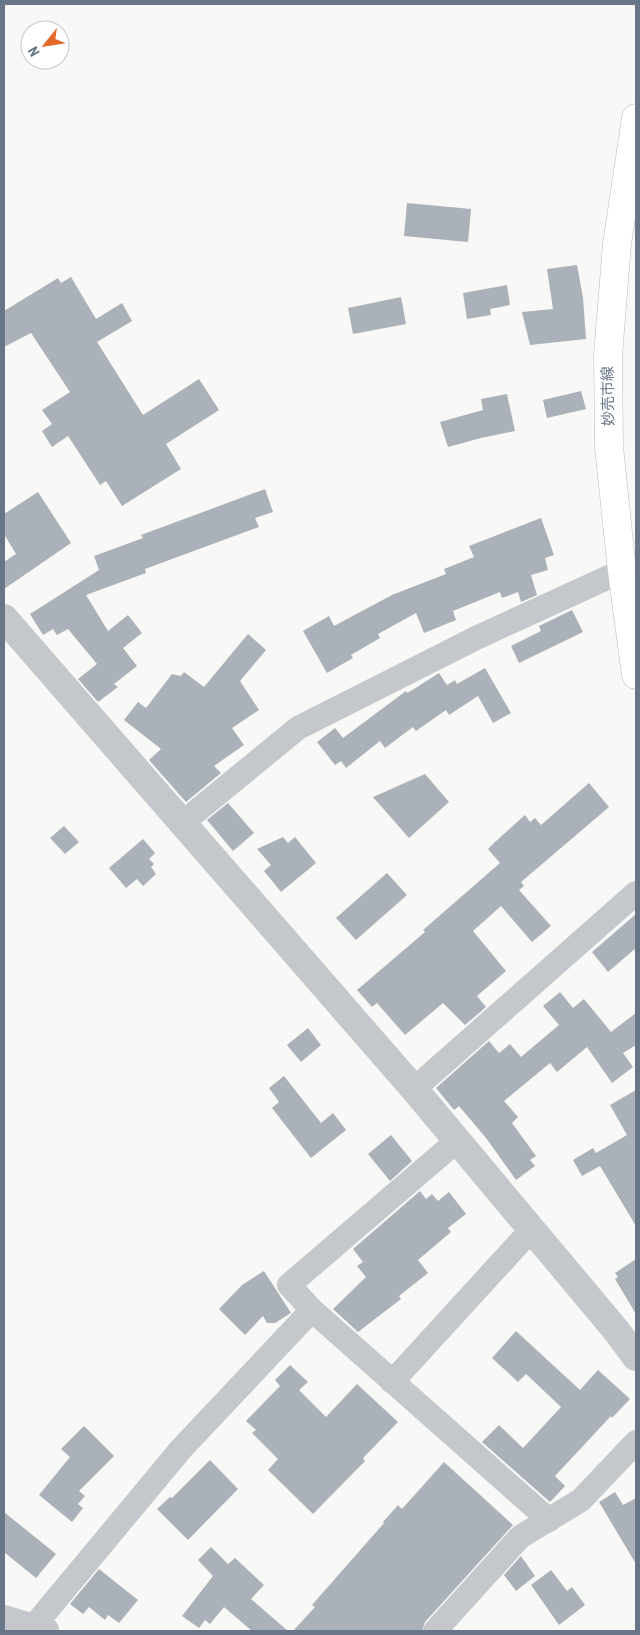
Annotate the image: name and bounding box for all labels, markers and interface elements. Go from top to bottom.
north arrow [20,20,70,70]
text: N [25,44,43,59]
street label: 妙売市線 [598,366,618,426]

